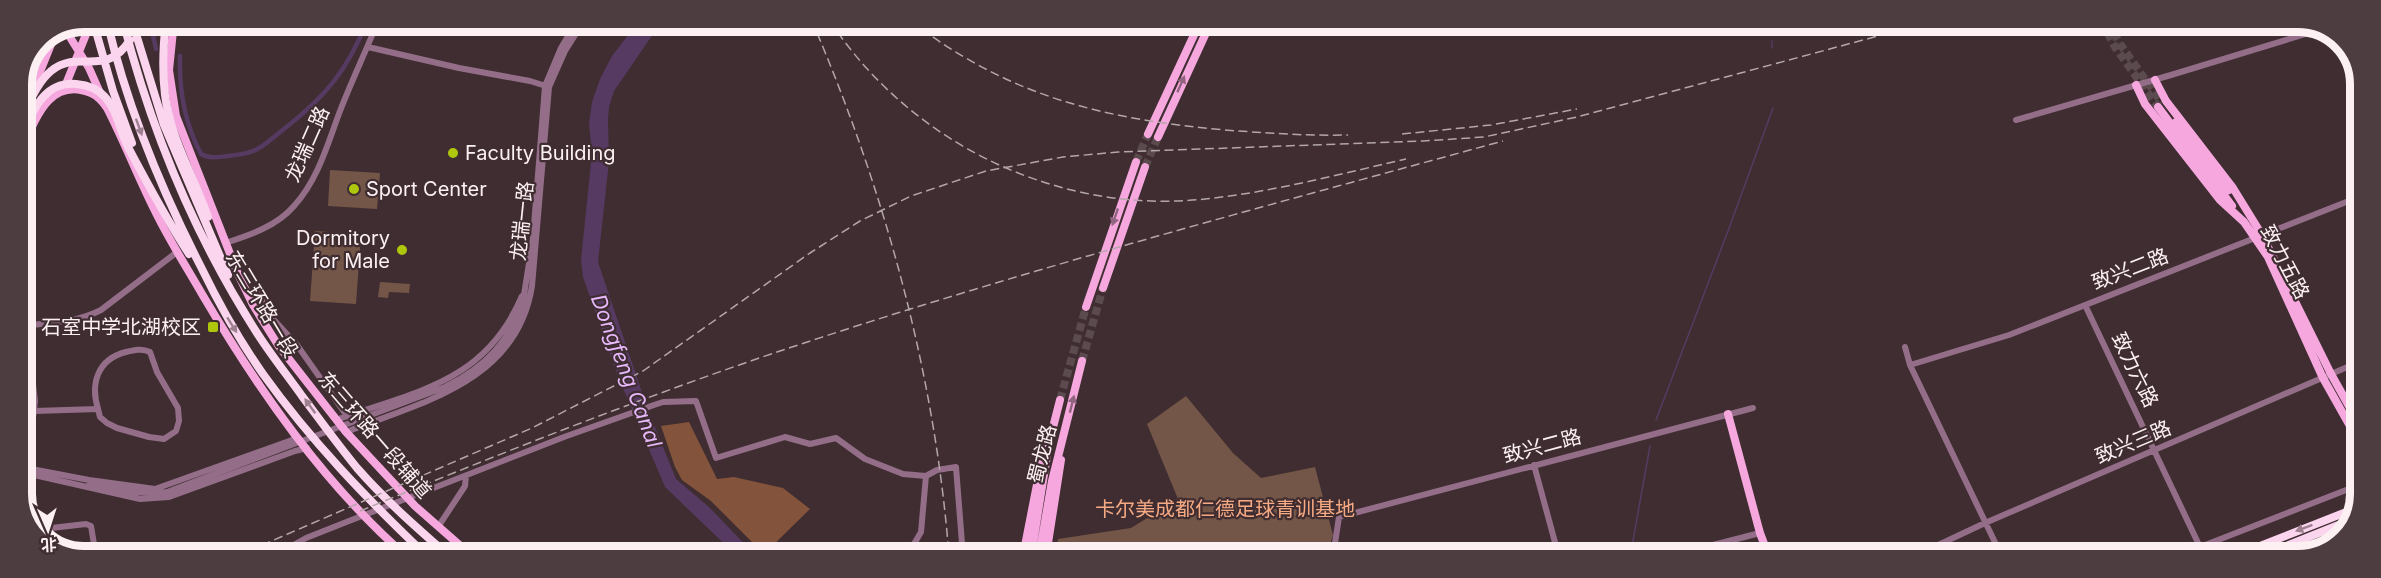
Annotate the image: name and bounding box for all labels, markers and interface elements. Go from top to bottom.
one-way arrow [1177,75,1186,92]
street label: 龙瑞二路 [280,103,334,185]
one-way arrow [135,118,144,136]
place label: Faculty Building [465,141,616,165]
marker: Faculty Building [446,146,460,160]
place label: Sport Center [366,177,487,201]
street label: 龙瑞一路 [506,180,538,262]
marker: Sport Center [347,182,361,196]
one-way arrow [1110,208,1120,226]
street label: 致力五路 [2256,221,2314,303]
place label: Dormitory for Male [296,226,390,273]
marker: Dormitory for Male [395,243,409,257]
street label: 致兴二路 [2088,243,2172,295]
street label: 东三环路一段 [221,246,303,362]
water label: Dongfeng Canal [586,291,668,452]
place label: 石室中学北湖校区 [41,315,201,339]
one-way arrow [227,317,238,333]
marker: 石室中学北湖校区 [206,320,220,334]
street label: 致力六路 [2107,329,2163,411]
street label: 东三环路一段辅道 [313,367,437,503]
one-way arrow [1067,394,1077,413]
one-way arrow [304,399,316,415]
street label: 致兴三路 [2091,415,2175,469]
street label: 蜀龙路 [1023,422,1061,486]
street label: 致兴二路 [1500,424,1584,468]
park label: 卡尔美成都仁德足球青训基地 [1095,497,1355,521]
north arrow [18,500,78,560]
one-way arrow [2295,523,2313,533]
text: 北 [40,535,57,555]

